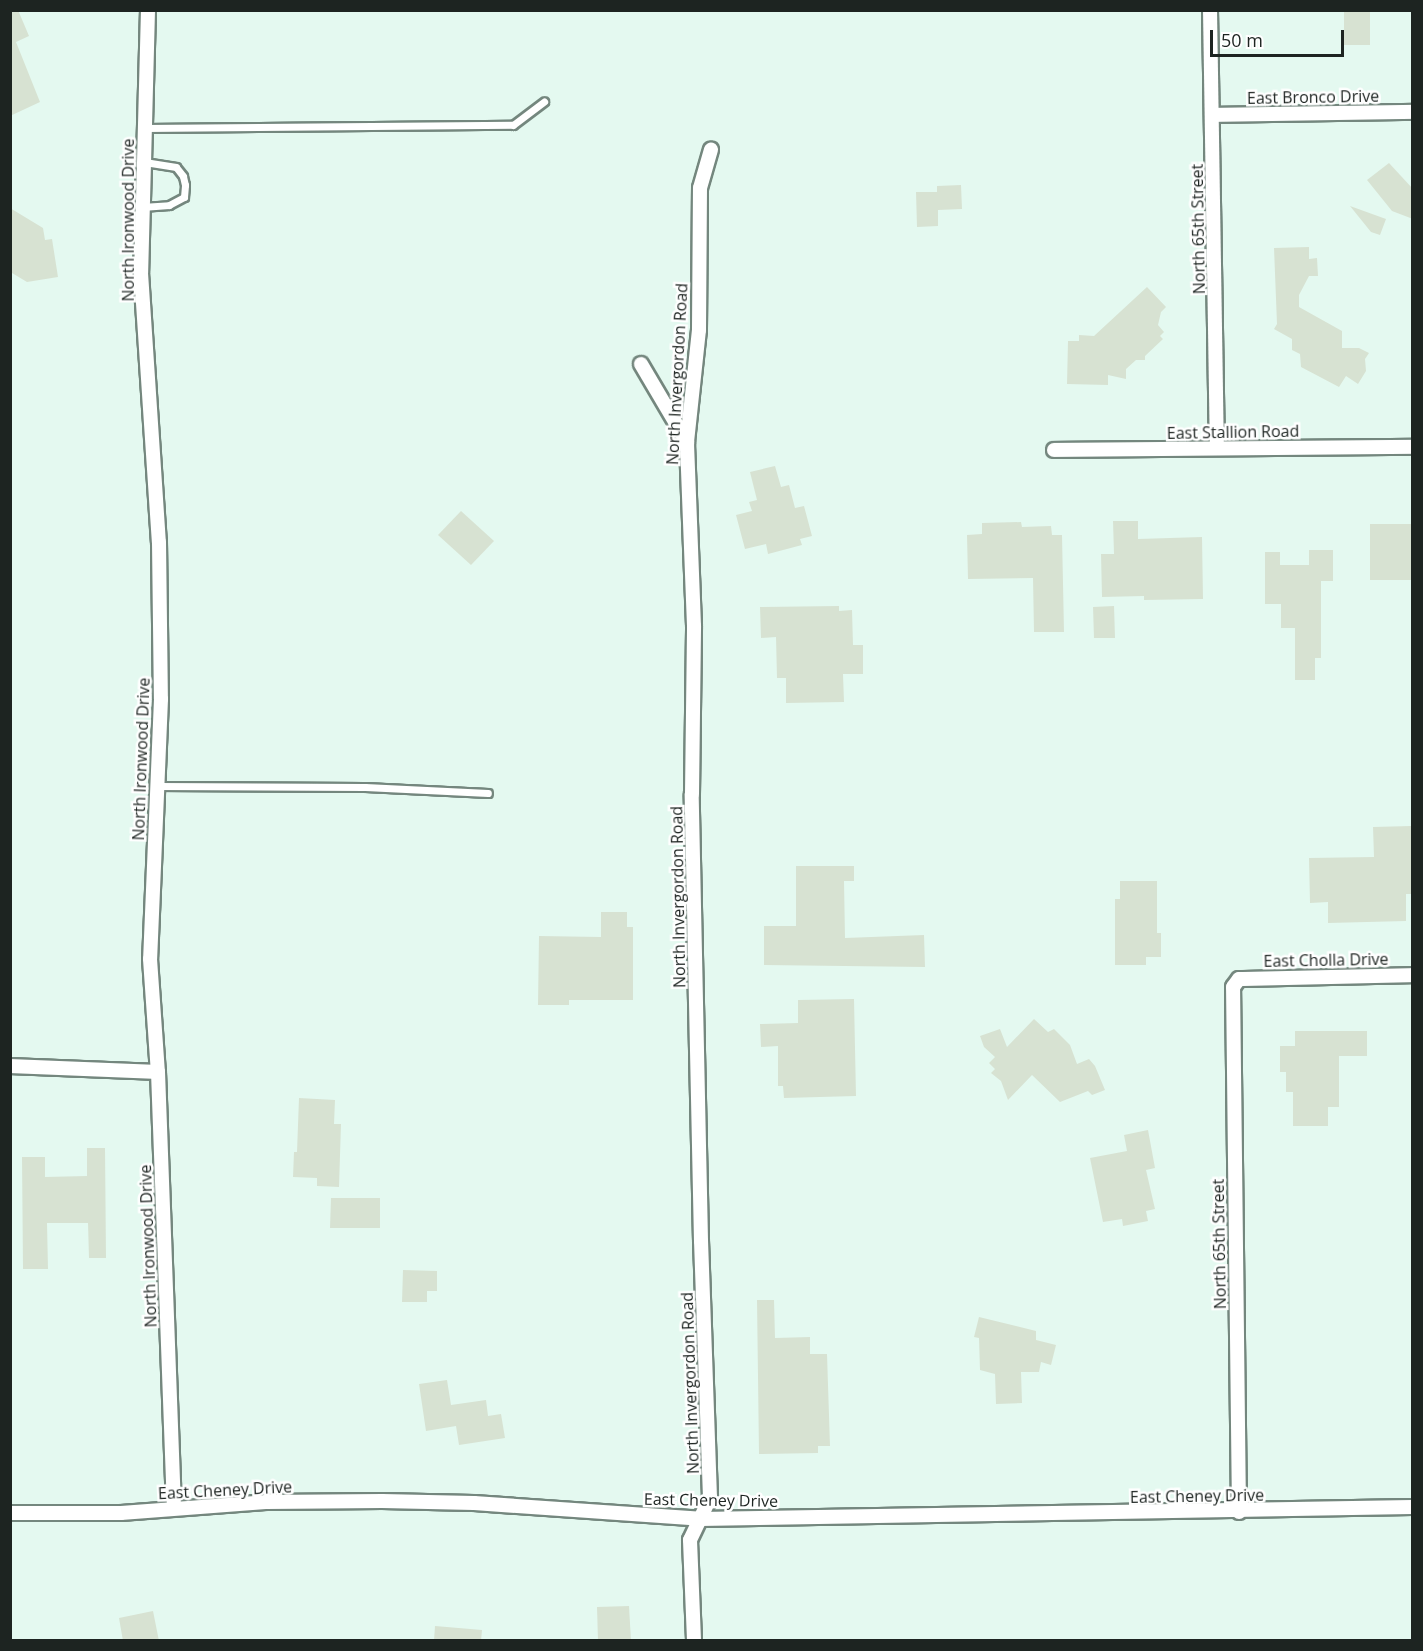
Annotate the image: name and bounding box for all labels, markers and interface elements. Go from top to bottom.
scale bar [1213,18,1346,56]
text: 50 m [1221,28,1263,52]
street label: East Bronco Drive [1247,86,1379,108]
street label: North Ironwood Drive [118,138,138,302]
street label: North 65th Street [1187,164,1209,294]
street label: North Invergordon Road [663,283,691,465]
street label: East Stallion Road [1167,421,1299,443]
street label: North Ironwood Drive [129,677,153,841]
street label: North Invergordon Road [667,806,689,988]
street label: East Cholla Drive [1263,949,1389,971]
street label: North Ironwood Drive [136,1164,160,1328]
street label: North 65th Street [1208,1179,1230,1309]
street label: North Invergordon Road [677,1292,703,1474]
street label: East Cheney Drive [157,1477,293,1503]
street label: East Cheney Drive [1130,1485,1264,1507]
street label: East Cheney Drive [644,1489,778,1511]

